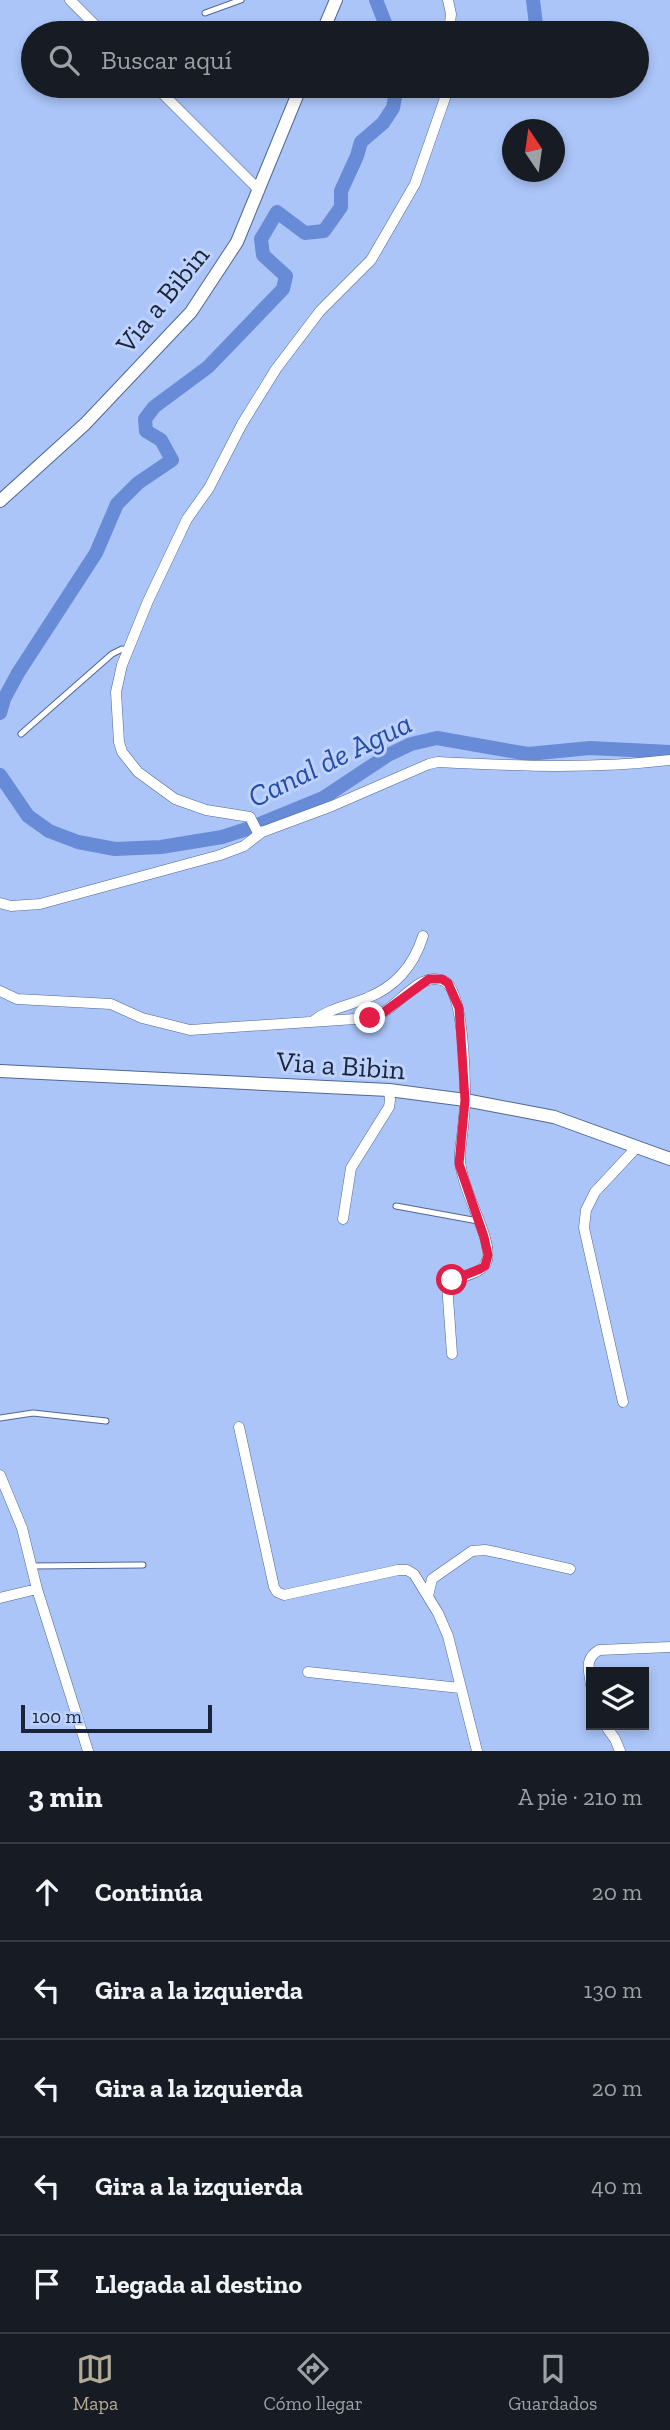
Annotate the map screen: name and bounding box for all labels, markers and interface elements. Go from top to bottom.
search box [21,21,649,98]
icon: search [45,41,83,79]
text: Buscar aquí [101,44,232,76]
north arrow [502,119,565,182]
street label: Via a Bibin [108,239,216,361]
water label: Canal de Agua [242,705,418,815]
route end [354,1002,385,1033]
street label: Via a Bibin [275,1044,406,1086]
route start [436,1264,467,1295]
map controls [586,1667,649,1730]
button: layers [586,1667,649,1730]
scale bar [21,1702,212,1734]
text: 100 m [32,1705,82,1728]
text: 3 min [28,1779,103,1815]
text: A pie · 210 m [518,1783,642,1811]
icon: ahead [28,1873,66,1911]
text: Continúa [95,1876,203,1908]
text: 20 m [592,1878,642,1906]
icon: left [28,1971,66,2009]
text: Gira a la izquierda [95,1974,303,2006]
text: 130 m [584,1976,642,2004]
icon: left [28,2069,66,2107]
text: Gira a la izquierda [95,2072,303,2104]
text: 20 m [592,2074,642,2102]
icon: left [28,2167,66,2205]
text: Gira a la izquierda [95,2170,303,2202]
text: 40 m [591,2172,642,2200]
icon: arrive [28,2265,66,2303]
text: Llegada al destino [95,2268,302,2300]
tab: Mapa [73,2350,118,2415]
tab: Cómo llegar [264,2350,363,2415]
tab: Guardados [508,2350,597,2415]

